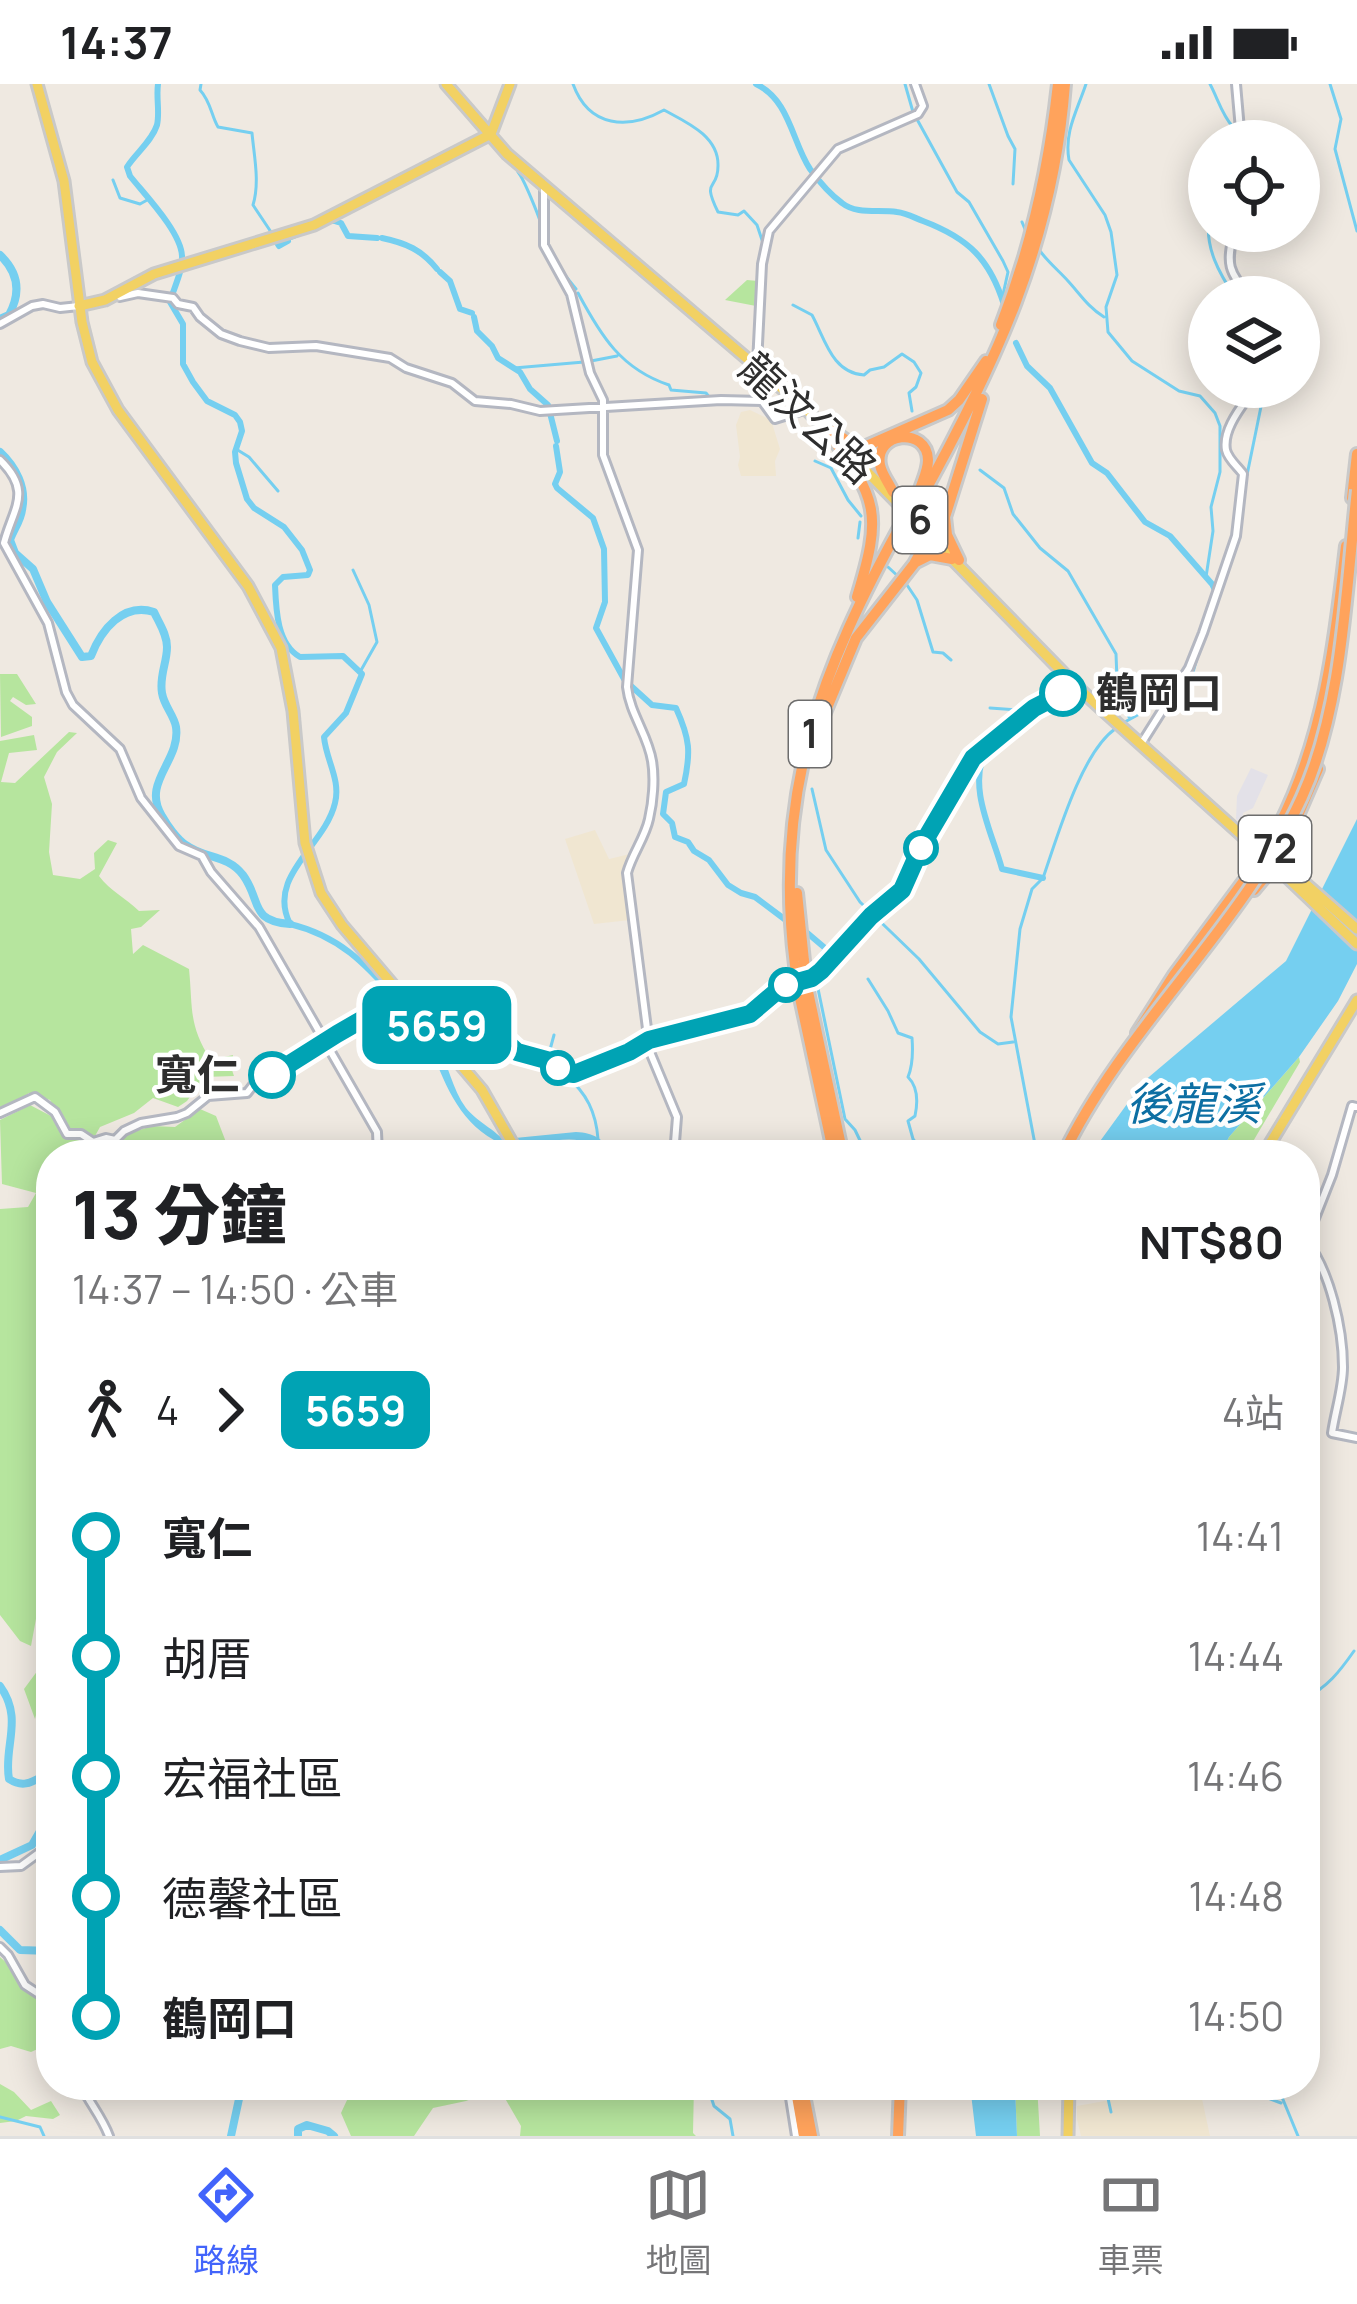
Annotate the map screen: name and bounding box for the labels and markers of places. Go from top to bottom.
place label: 鶴岡口 [1096,663,1222,721]
marker: 鶴岡口 [1041,671,1085,715]
unlabelled marker [905,832,937,864]
unlabelled marker [770,969,802,1001]
place label: 寬仁 [155,1045,239,1103]
unlabelled marker [542,1052,574,1084]
marker: 寬仁 [250,1053,294,1097]

